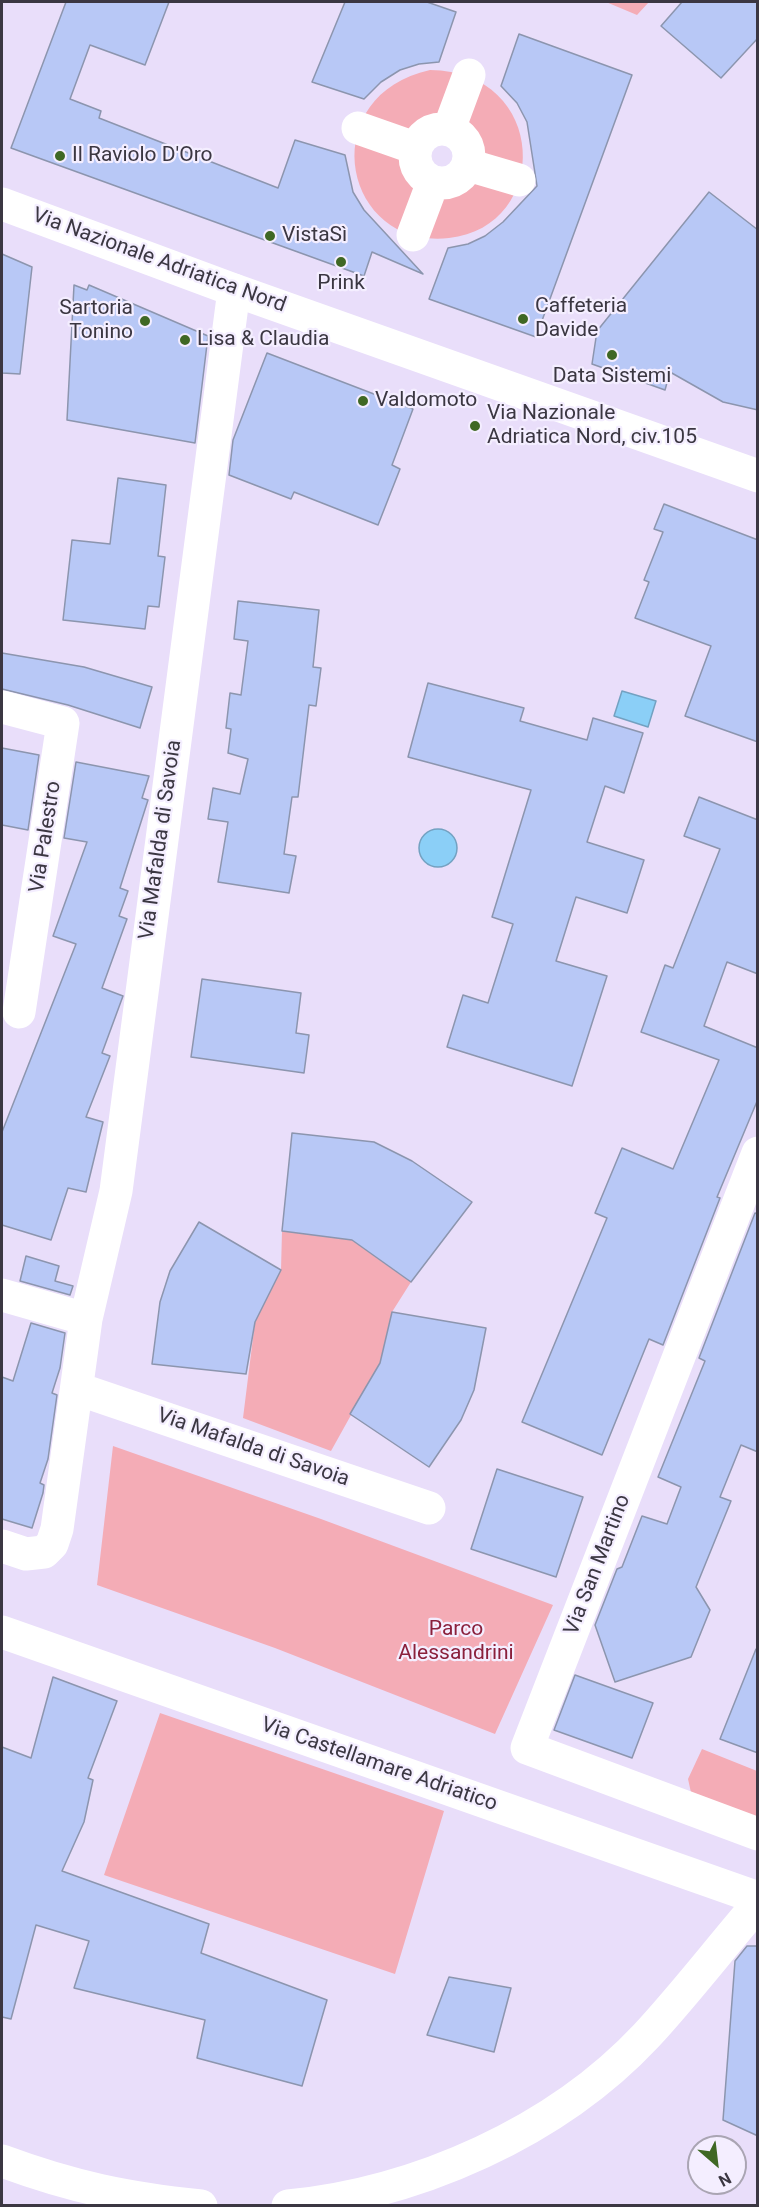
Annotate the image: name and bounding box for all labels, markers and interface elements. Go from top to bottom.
place label: Il Raviolo D'Oro [72,143,213,169]
marker: Il Raviolo D'Oro [53,149,67,163]
street label: Via Nazionale Adriatica Nord [29,203,289,319]
place label: VistaSì [282,223,347,249]
marker: VistaSì [263,229,277,243]
marker: Prink [334,255,348,269]
place label: Prink [317,271,365,297]
place label: Caffeteria Davide [535,294,627,344]
place label: Sartoria Tonino [59,296,133,346]
marker: Caffeteria Davide [516,312,530,326]
marker: Sartoria Tonino [138,314,152,328]
place label: Lisa & Claudia [197,327,329,353]
marker: Lisa & Claudia [178,333,192,347]
marker: Data Sistemi [605,348,619,362]
place label: Data Sistemi [553,364,671,390]
place label: Valdomoto [375,388,477,414]
marker: Valdomoto [356,394,370,408]
place label: Via Nazionale Adriatica Nord, civ.105 [487,401,697,451]
marker: Via Nazionale Adriatica Nord, civ.105 [468,419,482,433]
street label: Via Mafalda di Savoia [134,738,188,942]
street label: Via Palestro [25,779,67,895]
street label: Via Mafalda di Savoia [154,1403,352,1493]
street label: Via San Martino [560,1491,636,1639]
park label: Parco Alessandrini [398,1617,514,1667]
street label: Via Castellamare Adriatico [258,1713,500,1817]
north arrow [687,2135,747,2195]
text: N [715,2169,734,2191]

